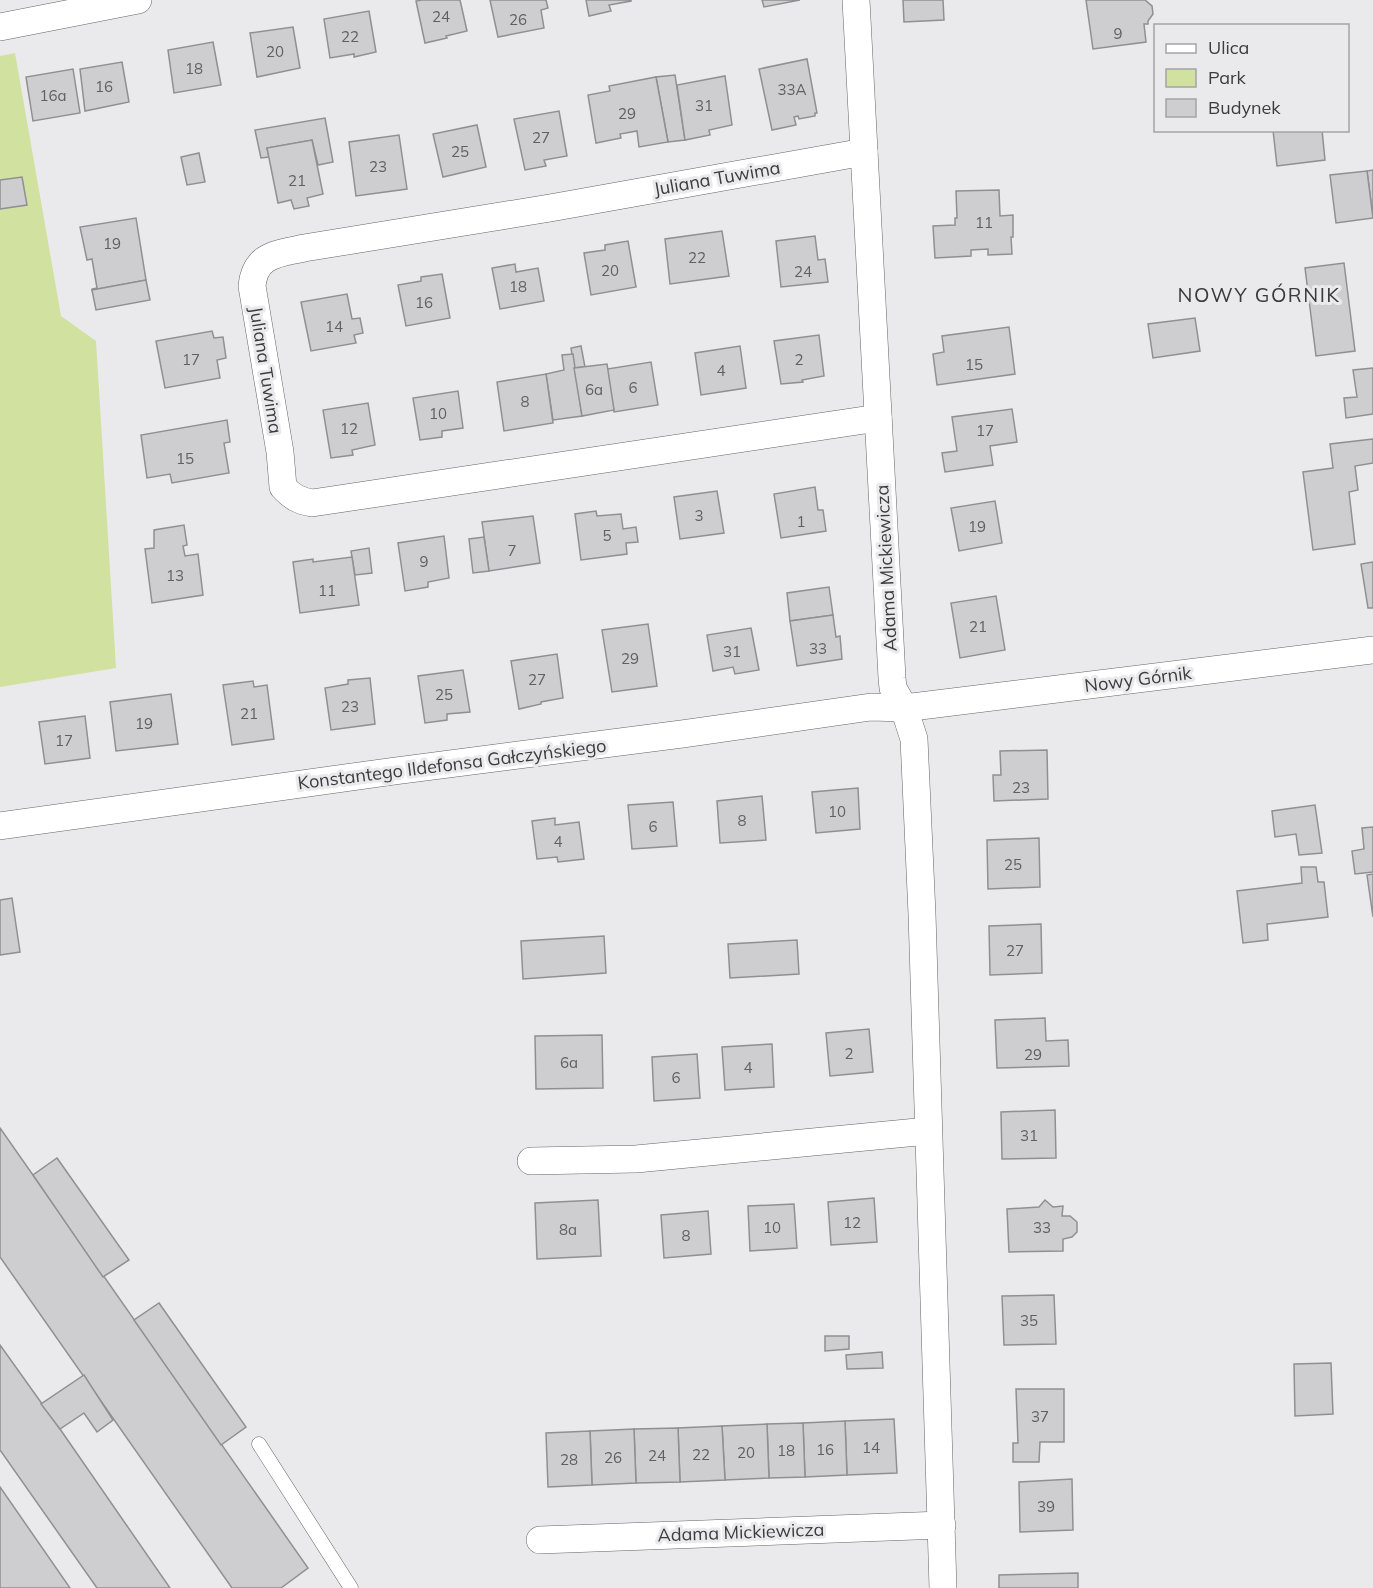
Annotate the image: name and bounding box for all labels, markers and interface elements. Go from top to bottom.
house number: 24 [432,7,450,26]
house number: 26 [509,10,527,29]
house number: 9 [1113,24,1123,43]
legend [1154,24,1349,132]
house number: 22 [341,27,359,46]
text: Ulica [1208,36,1249,59]
house number: 20 [266,42,284,61]
house number: 18 [185,59,203,78]
text: Park [1208,66,1247,89]
house number: 16 [95,77,113,96]
house number: 33A [777,80,807,99]
house number: 16a [39,86,67,105]
house number: 31 [695,96,713,115]
text: Budynek [1208,96,1281,119]
house number: 29 [618,104,636,123]
house number: 27 [532,128,550,147]
house number: 25 [451,142,469,161]
street label: Juliana Tuwima [652,156,782,200]
house number: 23 [369,157,387,176]
house number: 21 [288,171,306,190]
house number: 11 [975,213,993,232]
house number: 19 [103,234,121,253]
house number: 22 [688,248,706,267]
house number: 20 [601,261,619,280]
house number: 24 [794,262,812,281]
house number: 18 [509,277,527,296]
district label: NOWY GÓRNIK [1177,282,1341,307]
house number: 16 [415,293,433,312]
street label: Juliana Tuwima [245,305,287,435]
house number: 14 [325,317,343,336]
house number: 17 [182,350,200,369]
house number: 2 [794,350,804,369]
house number: 15 [965,355,983,374]
house number: 4 [716,361,726,380]
house number: 6 [628,378,638,397]
house number: 6a [585,380,603,399]
house number: 8 [520,392,530,411]
house number: 10 [429,404,447,423]
house number: 12 [340,419,358,438]
house number: 17 [976,421,994,440]
house number: 15 [176,449,194,468]
street label: Adama Mickiewicza [870,484,902,652]
house number: 3 [694,506,704,525]
house number: 1 [796,512,806,531]
house number: 19 [968,517,986,536]
house number: 5 [602,526,612,545]
house number: 7 [507,541,517,560]
house number: 9 [419,552,429,571]
house number: 13 [166,566,184,585]
house number: 11 [318,581,336,600]
house number: 21 [969,617,987,636]
house number: 33 [809,639,827,658]
house number: 31 [723,642,741,661]
house number: 29 [621,649,639,668]
street label: Nowy Górnik [1083,661,1194,697]
house number: 27 [528,670,546,689]
house number: 25 [435,685,453,704]
house number: 23 [341,697,359,716]
house number: 21 [240,704,258,723]
house number: 19 [135,714,153,733]
house number: 17 [55,731,73,750]
street label: Konstantego Ildefonsa Gałczyńskiego [296,734,608,794]
house number: 23 [1012,778,1030,797]
house number: 10 [828,802,846,821]
house number: 8 [737,811,747,830]
house number: 6 [648,817,658,836]
house number: 4 [553,832,563,851]
house number: 25 [1004,855,1022,874]
house number: 27 [1006,941,1024,960]
house number: 2 [844,1044,854,1063]
house number: 29 [1024,1045,1042,1064]
house number: 6a [560,1053,578,1072]
house number: 4 [743,1058,753,1077]
house number: 6 [671,1068,681,1087]
house number: 31 [1020,1126,1038,1145]
house number: 12 [843,1213,861,1232]
house number: 10 [763,1218,781,1237]
house number: 33 [1033,1218,1051,1237]
house number: 8a [559,1220,577,1239]
house number: 8 [681,1226,691,1245]
house number: 35 [1020,1311,1038,1330]
house number: 37 [1031,1407,1049,1426]
house number: 14 [862,1438,880,1457]
house number: 16 [816,1440,834,1459]
house number: 18 [777,1441,795,1460]
house number: 20 [737,1443,755,1462]
house number: 22 [692,1445,710,1464]
house number: 24 [648,1446,666,1465]
house number: 26 [604,1448,622,1467]
house number: 28 [560,1450,578,1469]
house number: 39 [1037,1497,1055,1516]
street label: Adama Mickiewicza [657,1518,825,1546]

